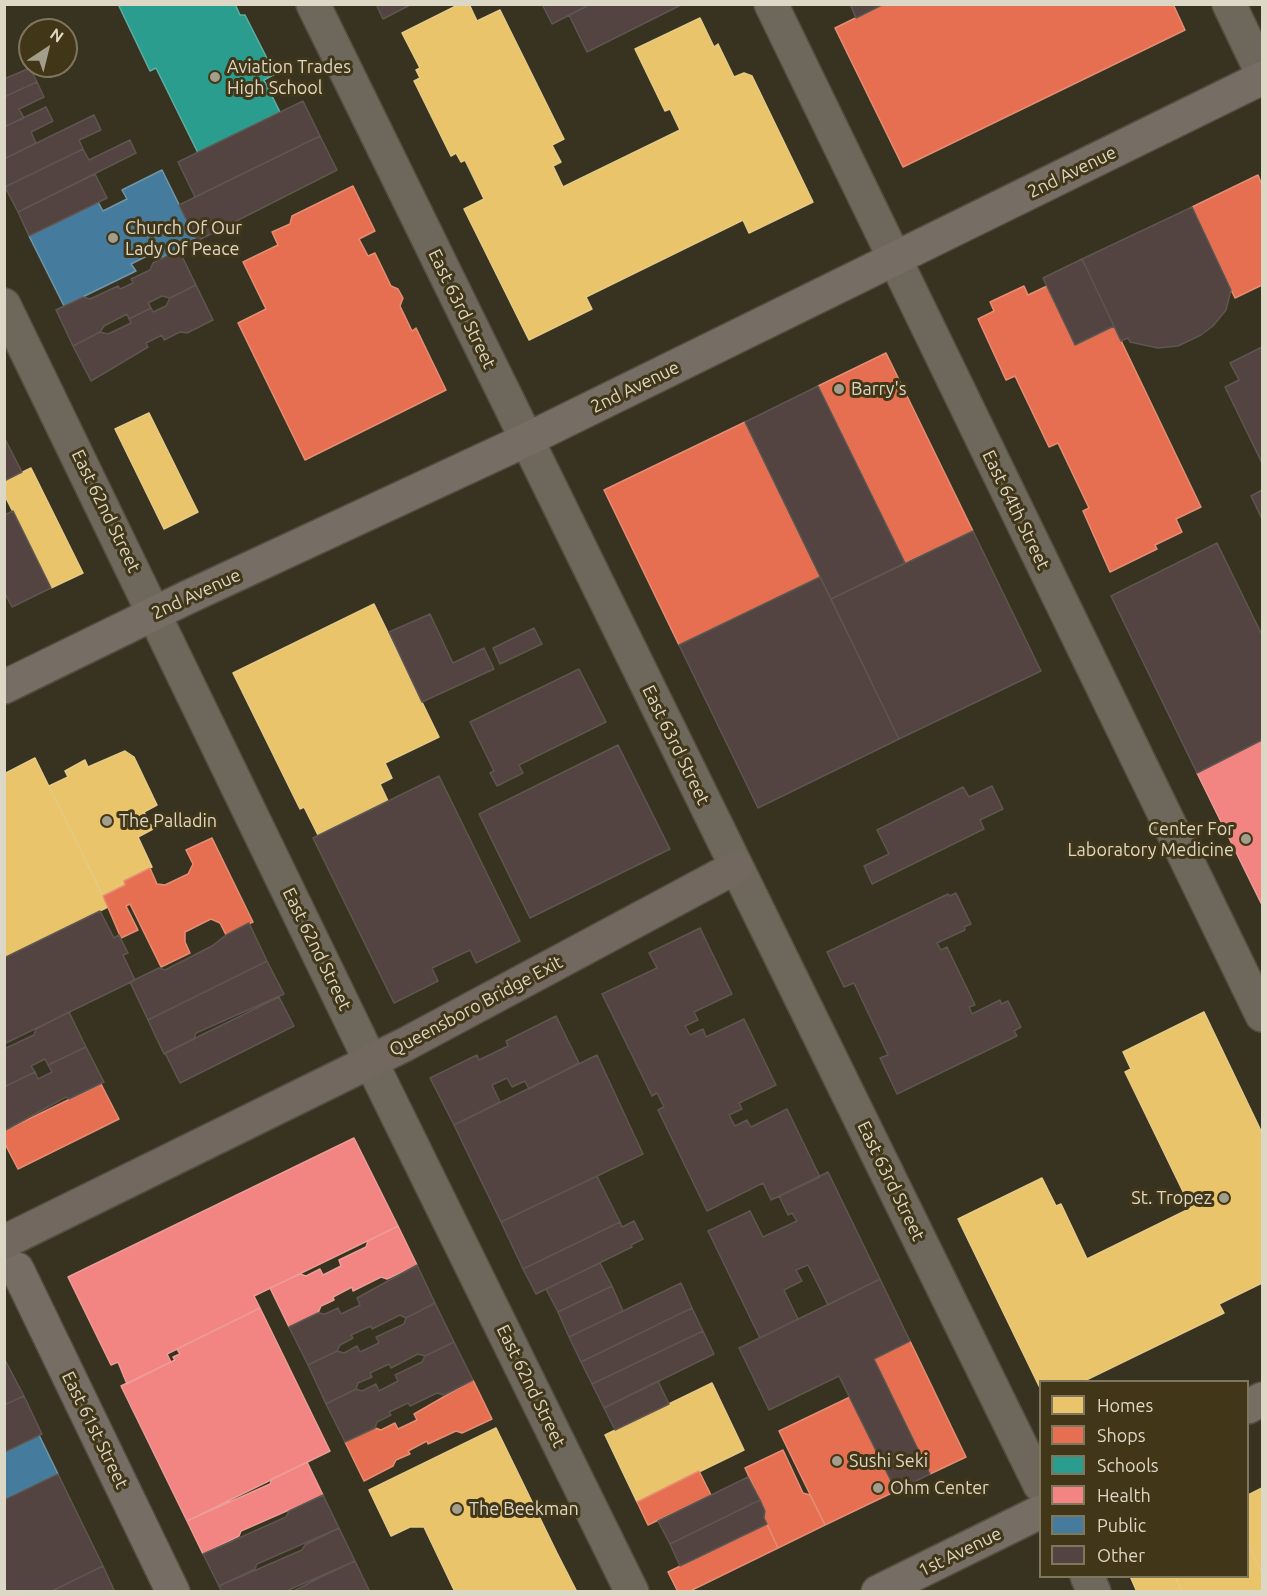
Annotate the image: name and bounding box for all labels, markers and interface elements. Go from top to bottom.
north arrow [18,18,78,78]
text: N [47,24,67,46]
place label: Aviation Trades High School [227,56,351,98]
marker: Aviation Trades High School [208,70,222,84]
street label: 2nd Avenue [1024,141,1120,203]
place label: Church Of Our Lady Of Peace [125,217,242,260]
marker: Church Of Our Lady Of Peace [106,231,120,245]
street label: East 63rd Street [424,246,500,372]
street label: 2nd Avenue [587,356,683,418]
place label: Barry's [851,378,907,400]
marker: Barry's [832,382,846,396]
street label: East 62nd Street [67,446,145,576]
street label: East 64th Street [978,447,1054,573]
street label: 2nd Avenue [148,564,244,624]
street label: East 63rd Street [638,682,714,808]
place label: The Palladin [119,810,217,832]
marker: The Palladin [100,814,114,828]
place label: Center For Laboratory Medicine [1067,818,1234,860]
marker: Center For Laboratory Medicine [1239,832,1253,846]
street label: East 62nd Street [278,884,356,1014]
street label: Queensboro Bridge Exit [386,951,566,1061]
street label: East 63rd Street [853,1118,929,1244]
place label: St. Tropez [1131,1187,1212,1209]
marker: St. Tropez [1217,1191,1231,1205]
street label: East 62nd Street [492,1321,570,1451]
street label: East 61st Street [57,1368,133,1492]
legend [1039,1380,1249,1578]
text: Homes [1097,1395,1153,1415]
text: Shops [1097,1425,1146,1445]
place label: Sushi Seki [849,1450,928,1472]
marker: Sushi Seki [830,1454,844,1468]
text: Schools [1097,1455,1159,1475]
place label: Ohm Center [890,1477,989,1499]
marker: Ohm Center [871,1481,885,1495]
text: Health [1097,1485,1151,1505]
place label: The Beekman [469,1498,579,1520]
marker: The Beekman [450,1502,464,1516]
text: Public [1097,1515,1146,1535]
street label: 1st Avenue [915,1523,1005,1581]
text: Other [1097,1545,1145,1565]

